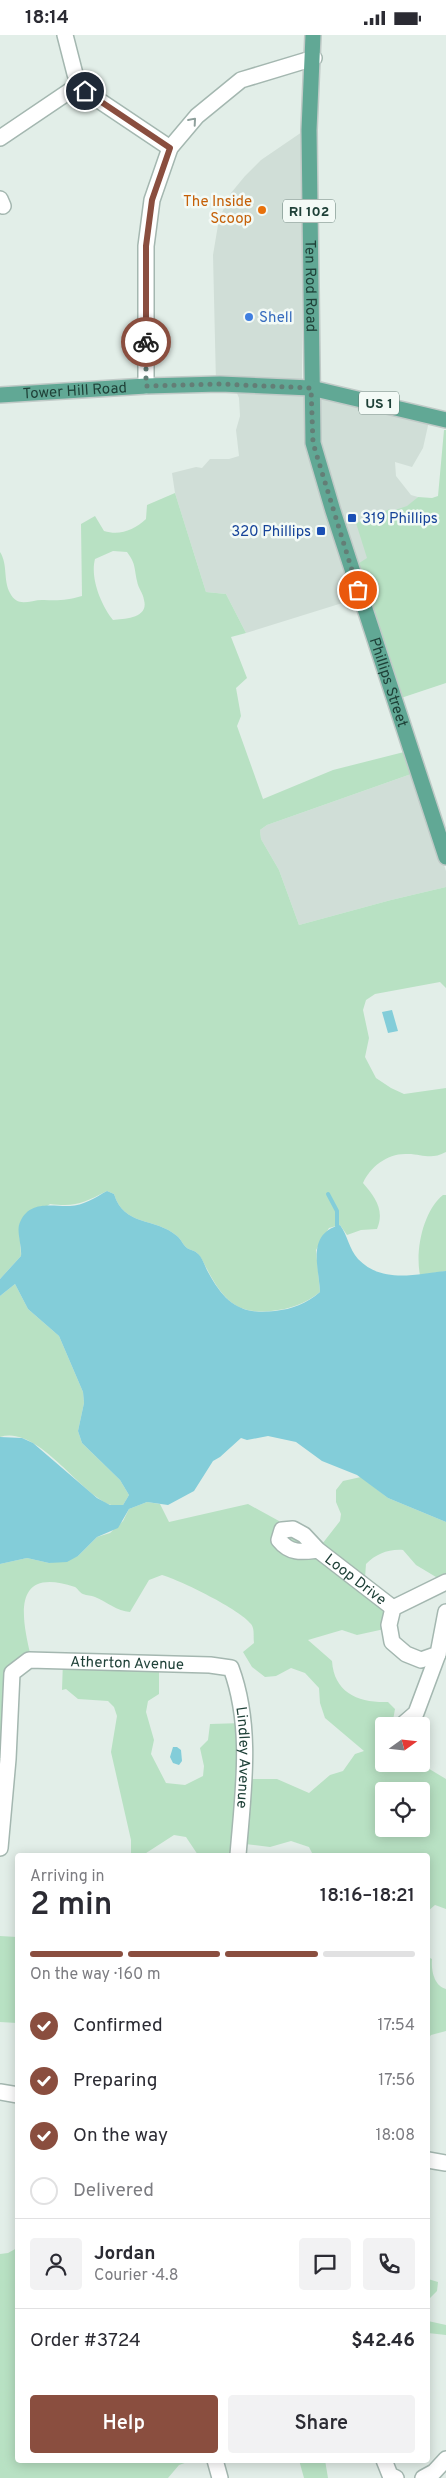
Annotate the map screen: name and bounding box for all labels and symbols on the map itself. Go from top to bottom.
pin [64,70,106,112]
one-way arrow [187,118,195,127]
place label: The Inside Scoop [183,193,252,229]
road number: RI 102 [283,200,335,223]
marker: The Inside Scoop [256,204,268,216]
street label: Ten Rod Road [299,240,320,332]
place label: Shell [259,309,293,328]
marker: Shell [243,311,255,323]
courier [121,317,171,367]
street label: Tower Hill Road [22,379,128,405]
road number: US 1 [359,391,399,414]
place label: 319 Phillips [362,510,438,529]
marker: 319 Phillips [346,512,358,524]
place label: 320 Phillips [231,523,311,542]
marker: 320 Phillips [315,525,327,537]
pin [337,569,379,611]
street label: Phillips Street [364,635,411,730]
street label: Loop Drive [320,1551,389,1610]
street label: Atherton Avenue [70,1653,184,1675]
street label: Lindley Avenue [230,1705,253,1809]
north arrow [375,1717,430,1773]

